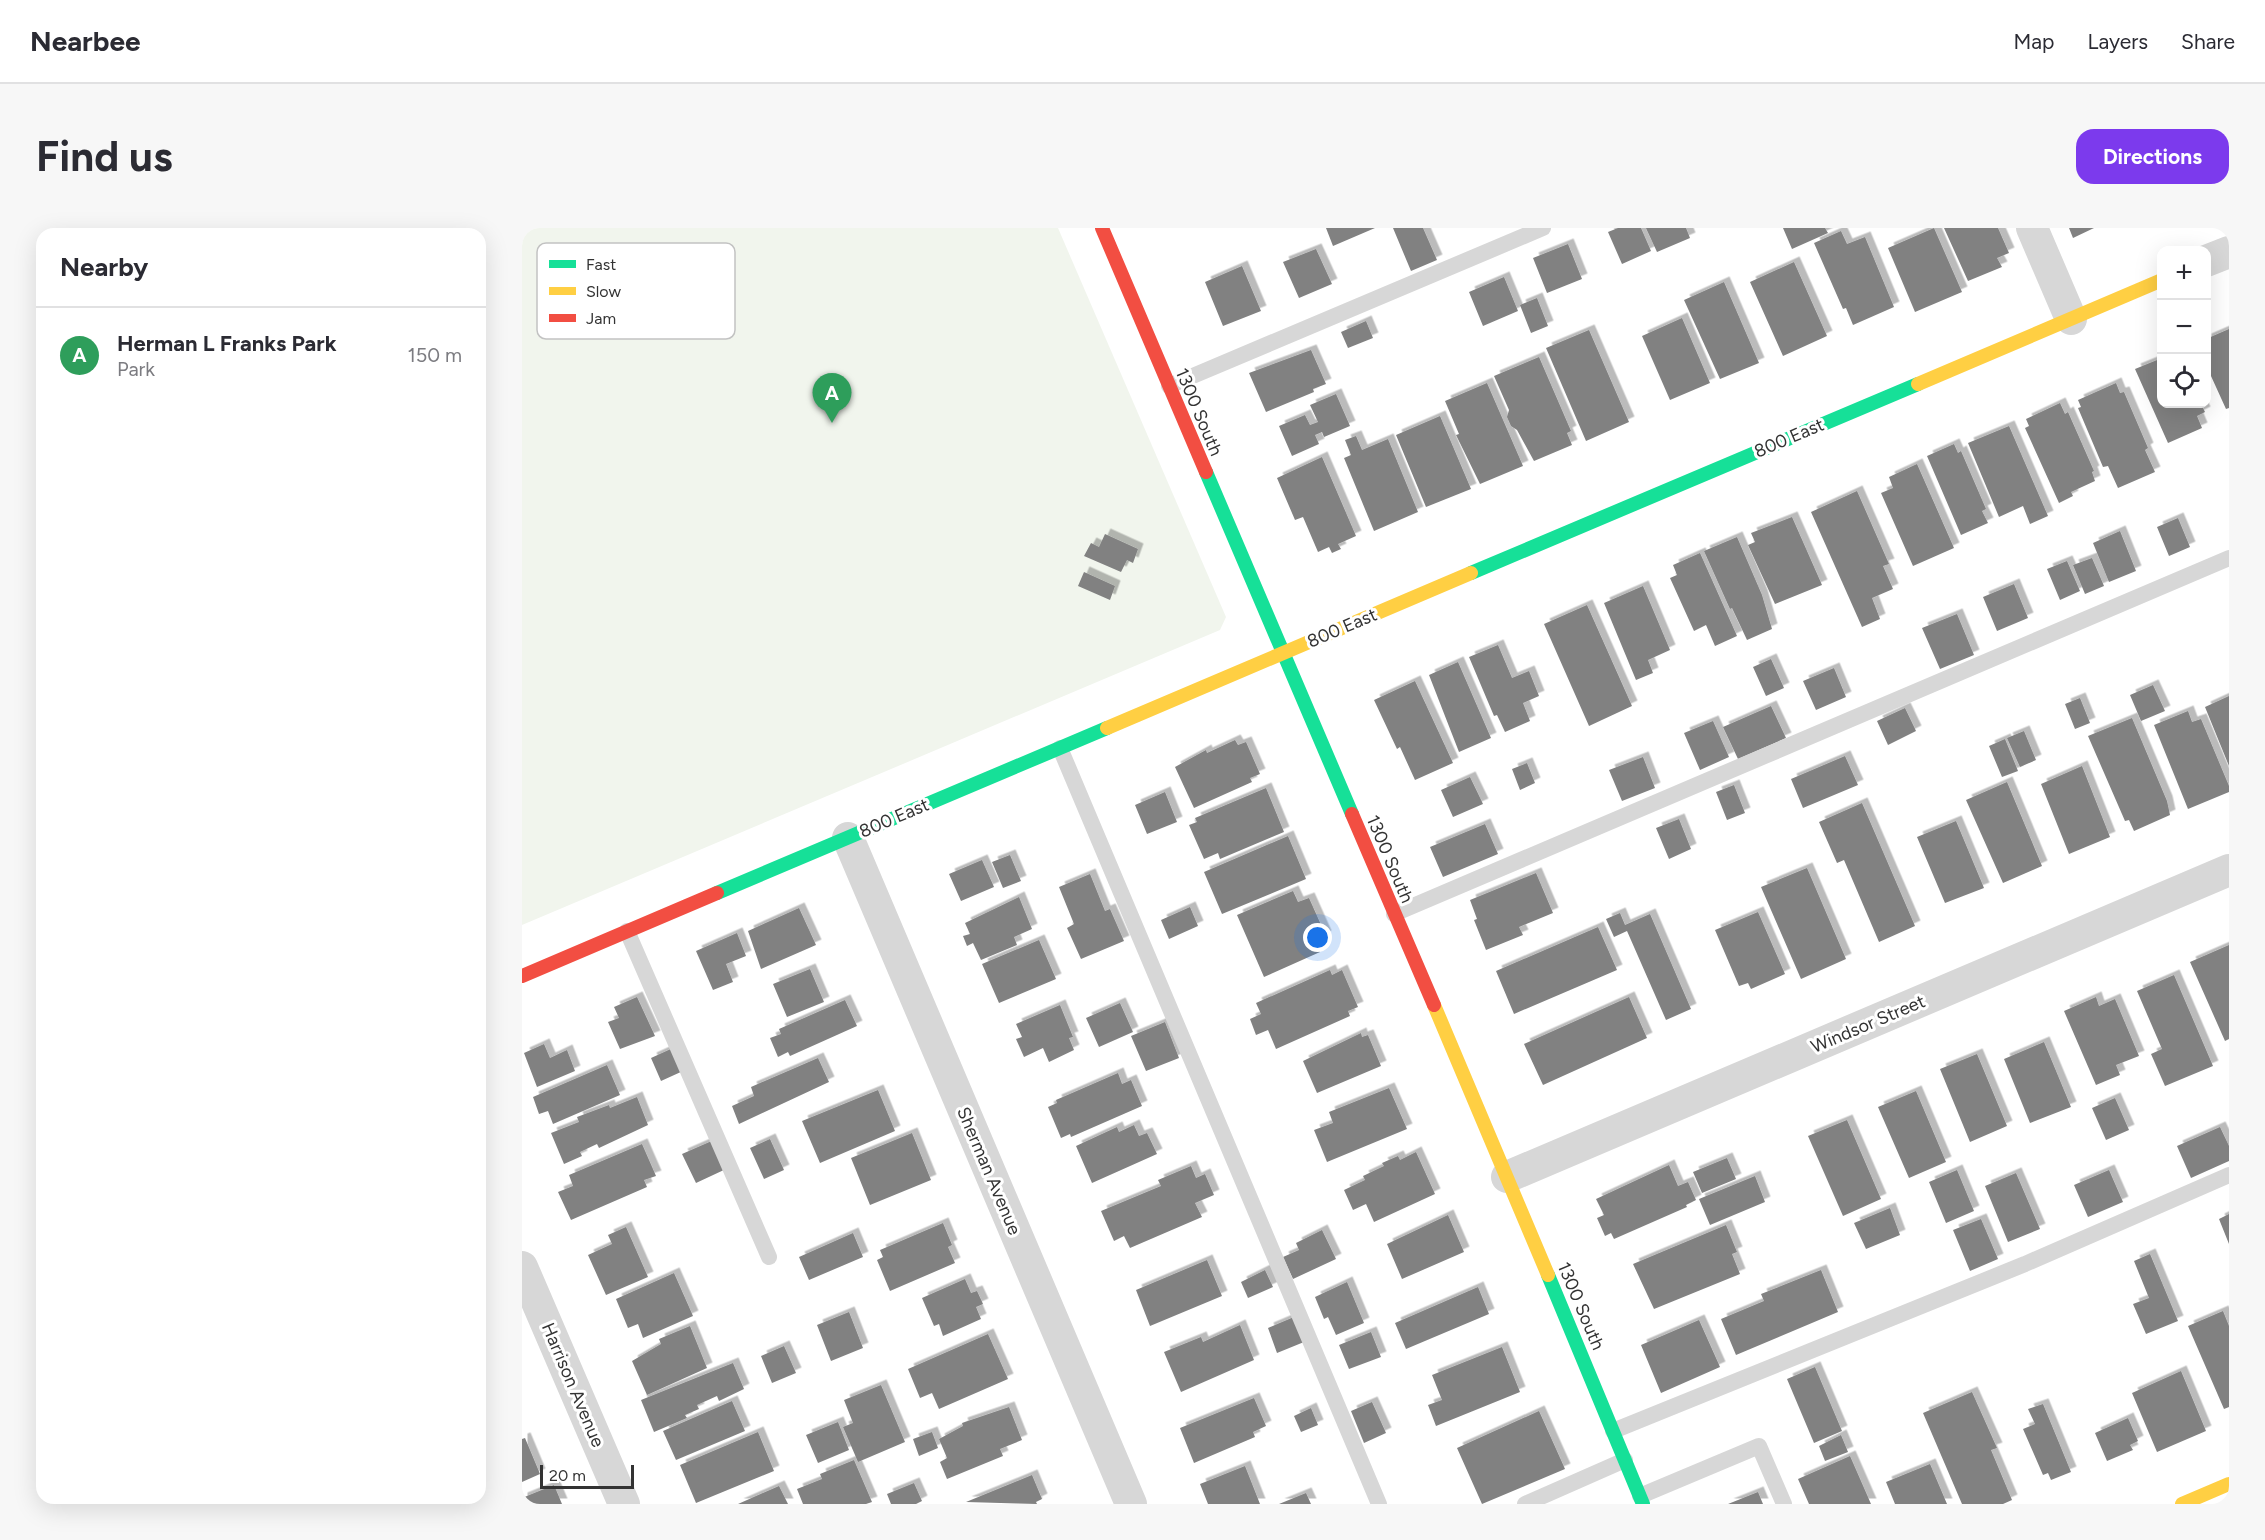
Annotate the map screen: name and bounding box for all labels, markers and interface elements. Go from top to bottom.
text: Nearbee [30,24,140,58]
text: Map [2014,29,2054,54]
text: Layers [2087,29,2148,54]
text: Share [2181,29,2235,54]
button: Directions [2076,129,2229,184]
text: Find us [36,131,173,182]
legend [537,243,735,339]
map controls [2157,246,2211,408]
button: + [2157,246,2211,300]
text: Nearby [60,251,148,283]
text: Fast [586,255,616,274]
text: Slow [586,282,621,301]
button: − [2157,300,2211,354]
text: Jam [586,309,616,328]
text: Herman L Franks Park [117,330,337,357]
text: A [72,343,87,367]
text: 150 m [407,343,462,367]
button: locate [2157,354,2211,408]
text: Park [117,357,155,381]
street label: 1300 South [1171,365,1227,459]
pin: A [812,374,852,423]
street label: 800 East [1751,413,1827,463]
street label: 800 East [1304,603,1380,653]
street label: 800 East [856,793,932,843]
street label: 1300 South [1362,812,1418,906]
your location [1303,923,1332,952]
street label: Windsor Street [1808,990,1929,1058]
street label: Sherman Avenue [952,1104,1026,1238]
street label: 1300 South [1553,1259,1609,1353]
street label: Harrison Avenue [537,1319,609,1451]
scale bar [540,1462,634,1490]
text: 20 m [549,1466,586,1485]

